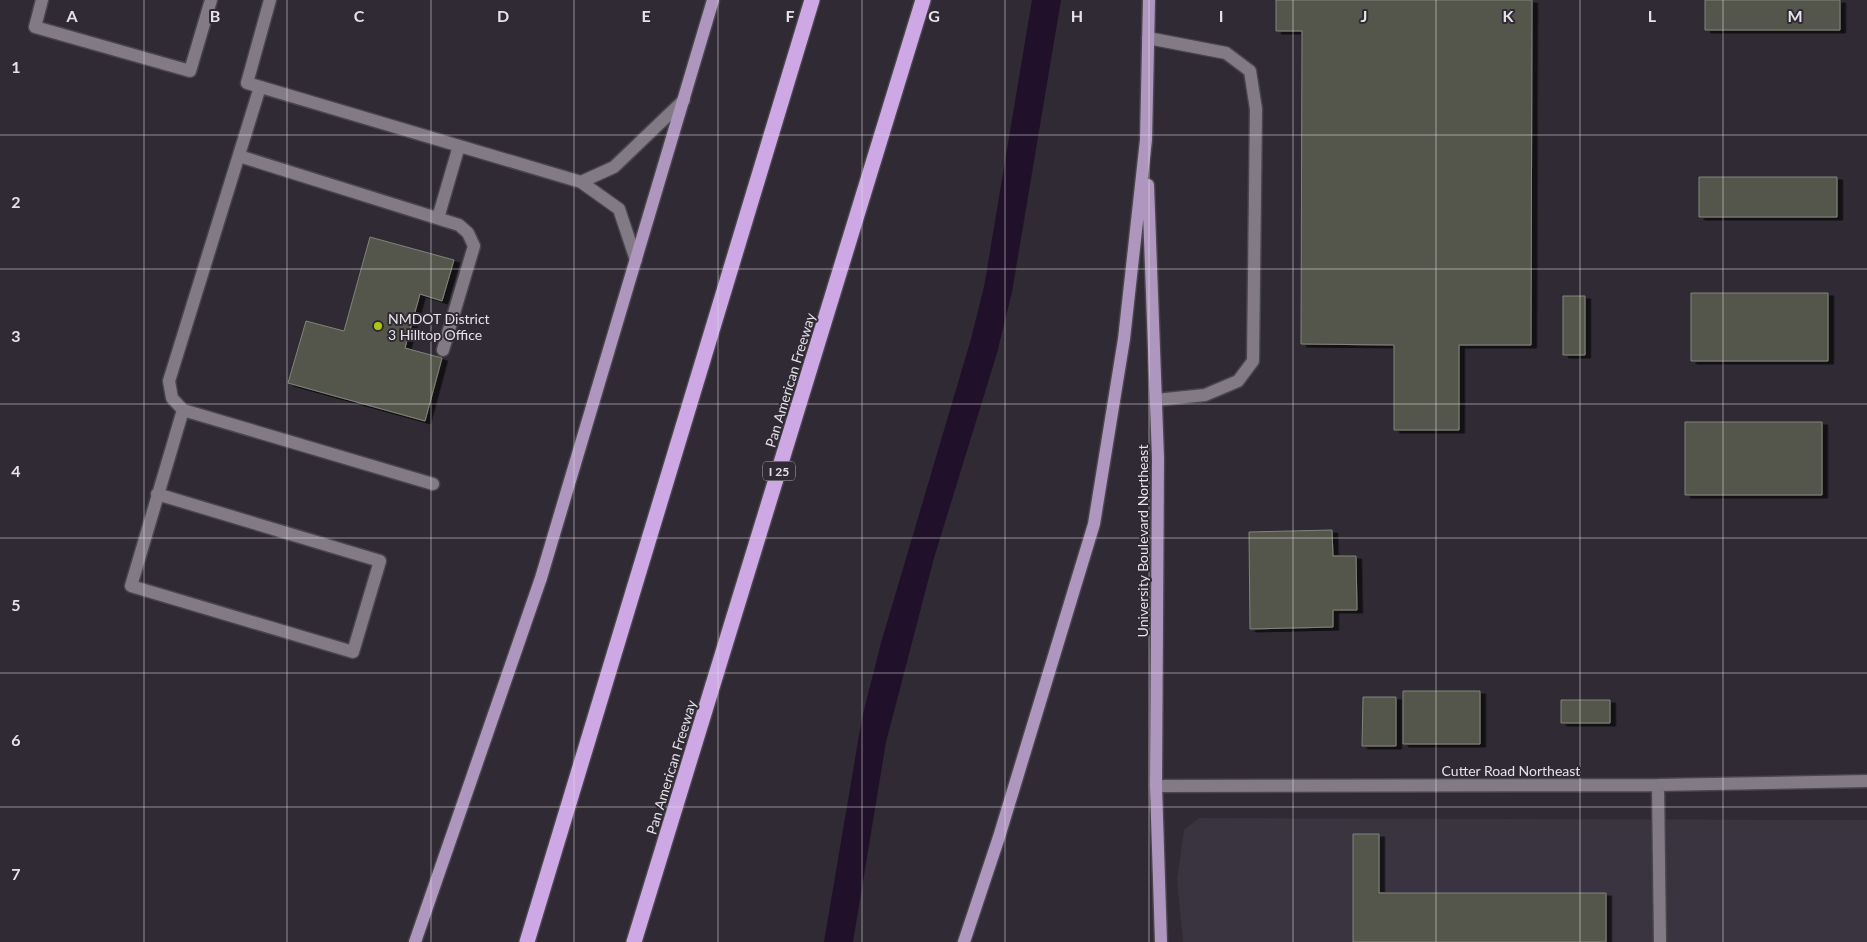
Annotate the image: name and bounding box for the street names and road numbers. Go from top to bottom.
street label: Pan American Freeway [761,310,819,449]
street label: University Boulevard Northeast [1134,445,1151,637]
road number: I 25 [763,462,795,481]
street label: Pan American Freeway [642,697,700,836]
street label: Cutter Road Northeast [1442,762,1580,779]

